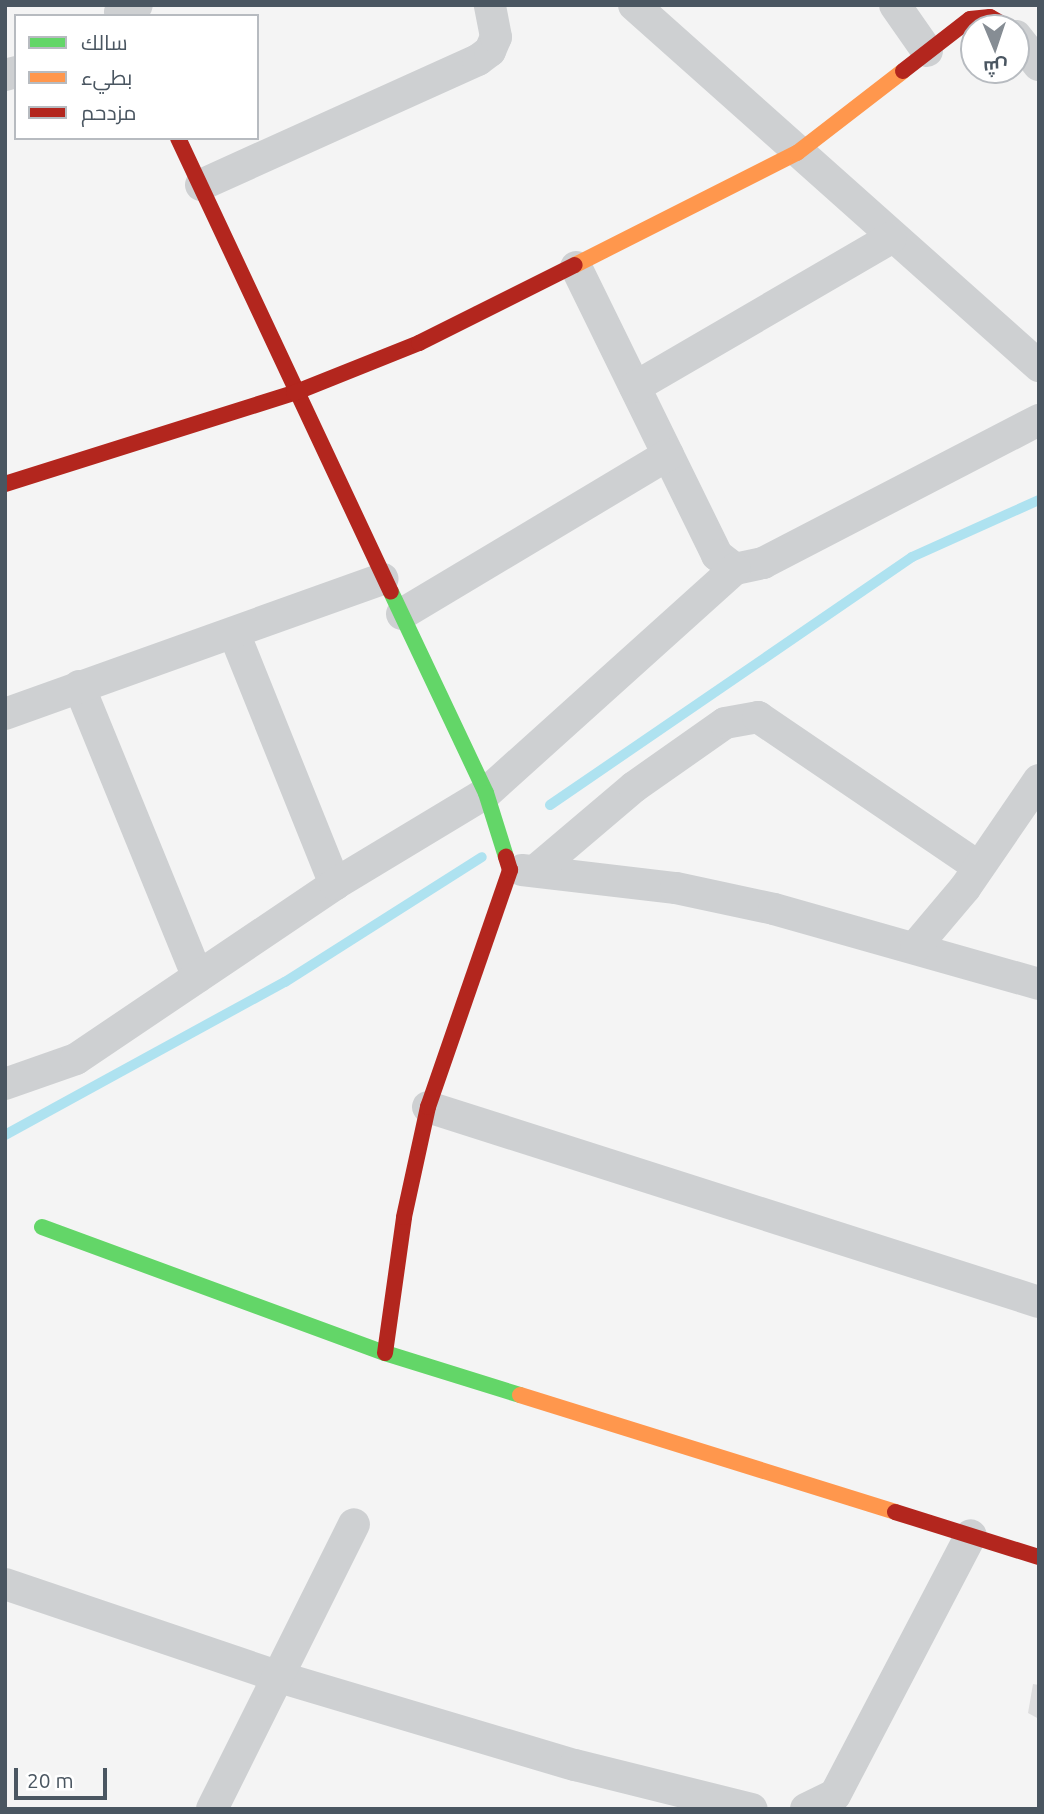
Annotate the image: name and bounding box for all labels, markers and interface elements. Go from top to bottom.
legend [14,14,259,140]
north arrow [960,14,1030,84]
text: سالك [81,30,128,54]
text: ش [983,57,1008,79]
text: بطيء [81,65,132,89]
text: مزدحم [81,100,136,124]
scale bar [18,1755,110,1799]
text: 20 m [27,1768,74,1792]

